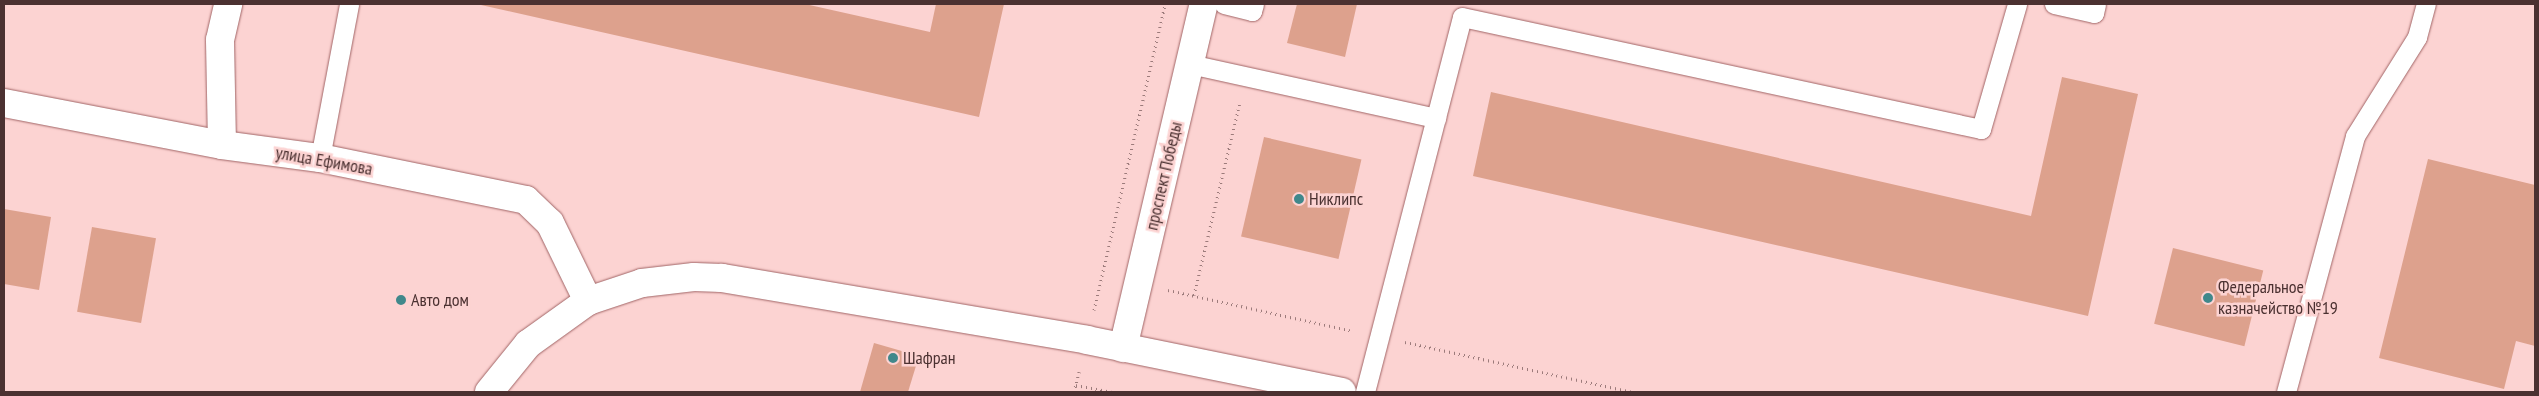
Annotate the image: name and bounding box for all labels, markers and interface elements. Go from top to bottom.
street label: проспект Победы [1141,119,1187,233]
street label: улица Ефимова [274,142,374,180]
place label: Никлипс [1309,188,1363,210]
marker: Никлипс [1293,193,1305,205]
place label: Федеральное казначейство №19 [2218,277,2338,320]
place label: Авто дом [411,289,469,311]
marker: Федеральное казначейство №19 [2202,292,2214,304]
marker: Авто дом [395,294,407,306]
place label: Шафран [903,347,956,369]
marker: Шафран [887,352,899,364]

